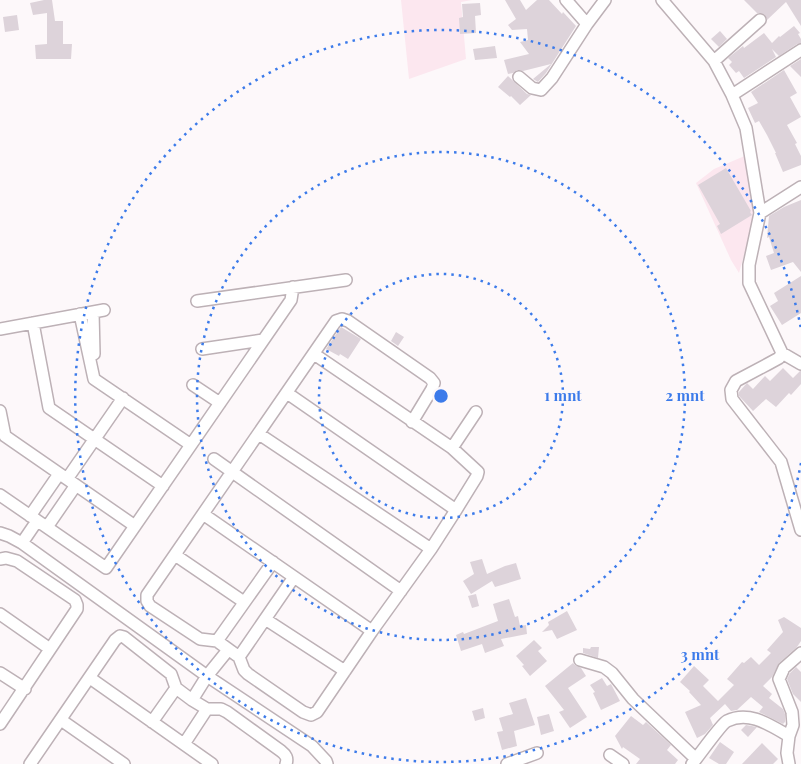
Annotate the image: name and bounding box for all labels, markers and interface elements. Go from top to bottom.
text: 1 mnt [544,385,582,405]
text: 2 mnt [665,385,705,405]
centre of rings [432,387,450,405]
text: 3 mnt [681,644,720,664]

